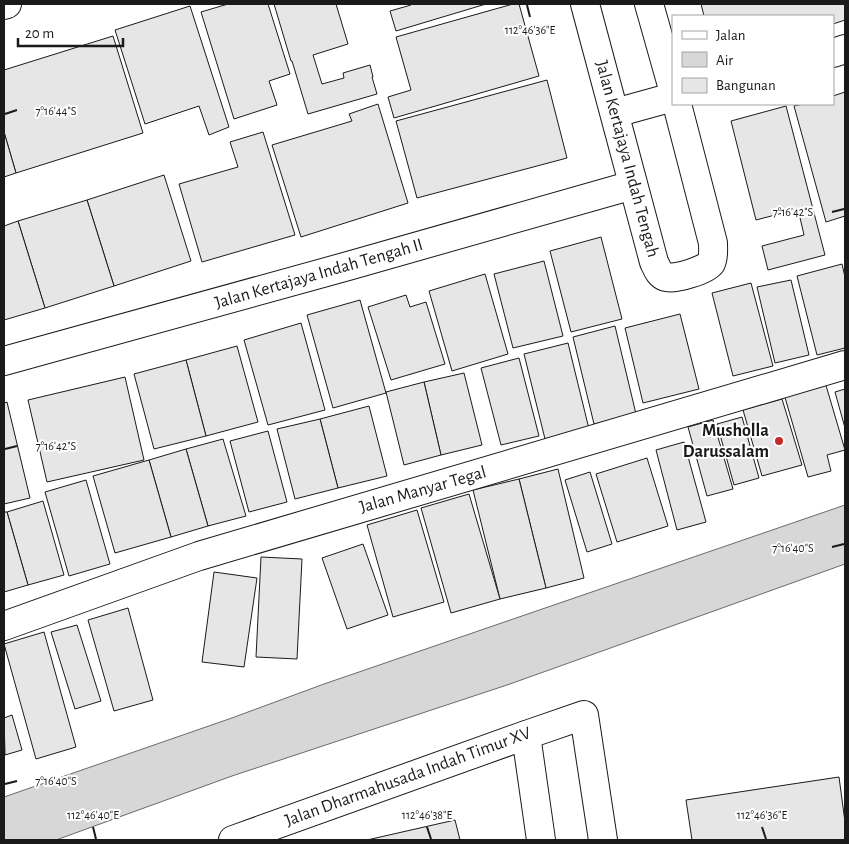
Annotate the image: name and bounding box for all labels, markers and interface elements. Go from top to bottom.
scale bar [18,15,122,47]
legend [672,15,834,105]
text: 112°46'36"E [505,24,555,36]
text: 20 m [25,26,54,41]
text: Jalan [716,28,746,43]
text: Air [716,53,733,68]
street label: Jalan Kertajaya Indah Tengah [592,59,662,259]
text: Bangunan [716,78,776,93]
text: 7°16'44"S [36,105,77,117]
text: 7°16'42"S [773,206,814,218]
street label: Jalan Kertajaya Indah Tengah II [213,236,425,312]
place label: Musholla Darussalam [683,422,769,461]
marker: Musholla Darussalam [773,435,785,447]
text: 7°16'42"S [36,440,77,452]
street label: Jalan Manyar Tegal [358,463,488,517]
text: 7°16'40"S [772,542,814,554]
street label: Jalan Dharmahusada Indah Timur XV [283,724,534,830]
text: 7°16'40"S [35,775,77,787]
text: 112°46'40"E [67,809,119,821]
text: 112°46'38"E [402,809,452,821]
text: 112°46'36"E [737,809,787,821]

